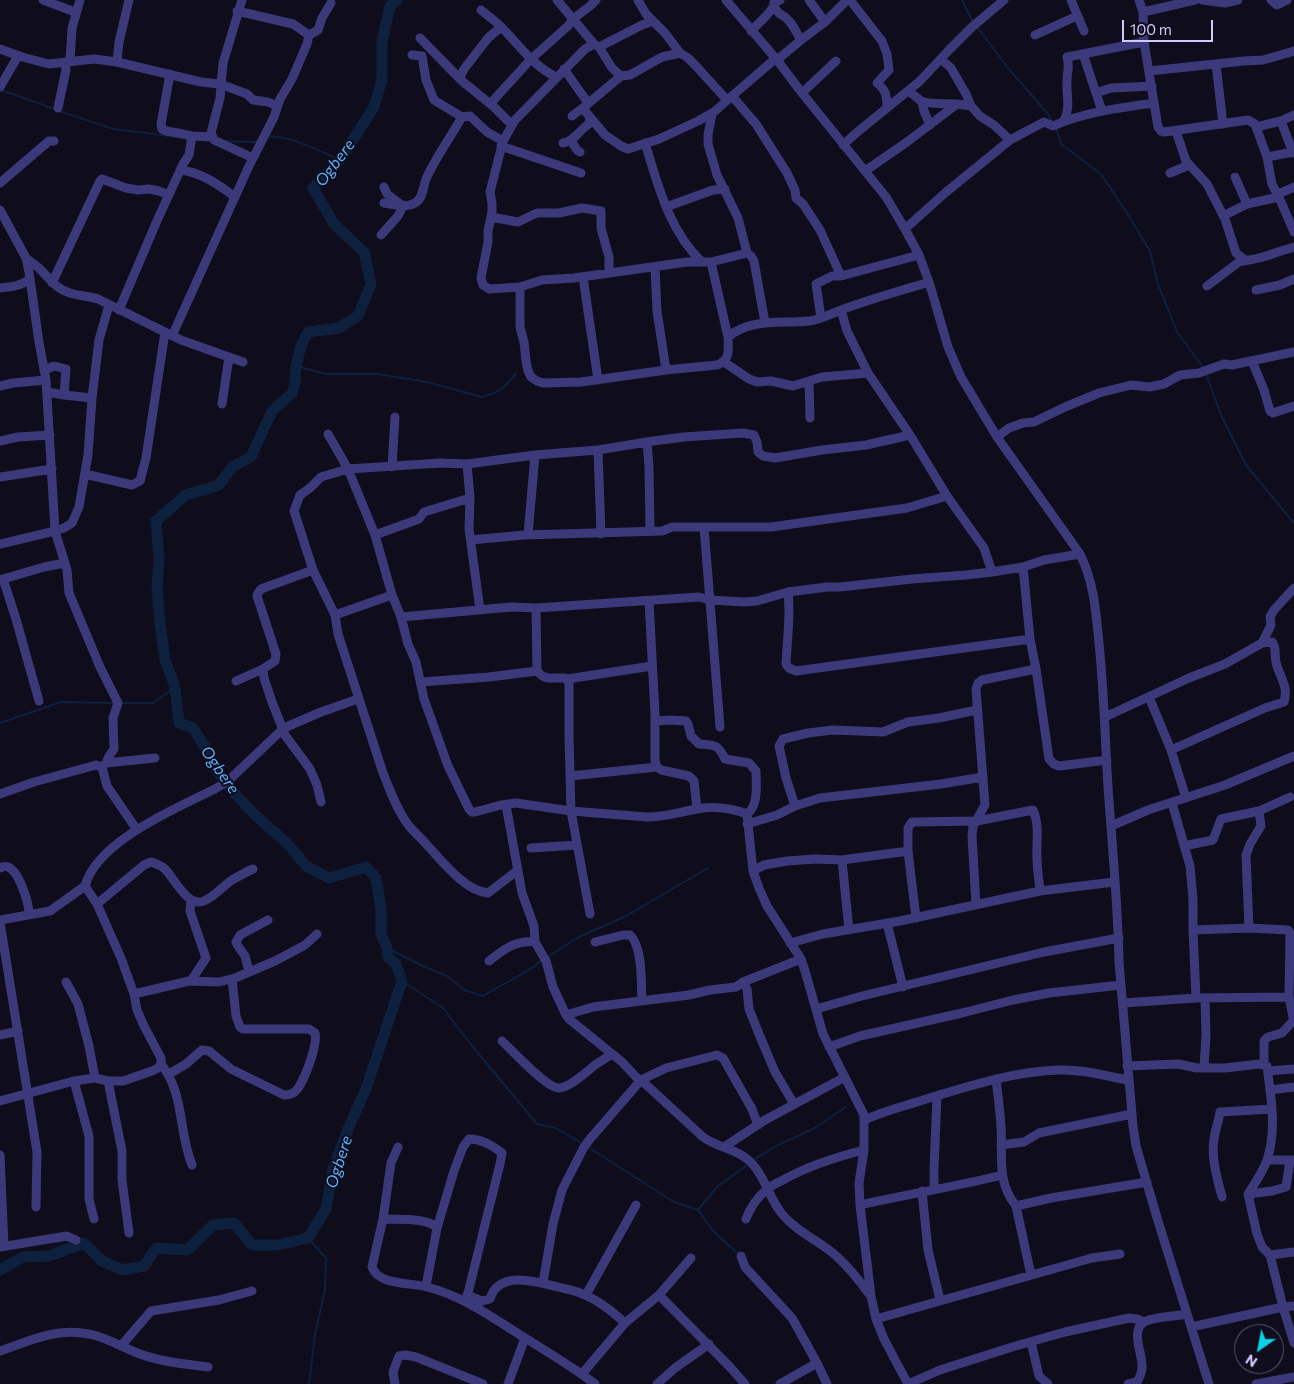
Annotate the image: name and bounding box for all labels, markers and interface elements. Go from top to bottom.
scale bar [1124,10,1215,42]
text: 100 m [1130,20,1172,38]
water label: Ogbere [311,136,359,190]
water label: Ogbere [197,742,243,798]
water label: Ogbere [321,1133,357,1191]
north arrow [1234,1324,1284,1374]
text: N [1242,1351,1260,1371]

